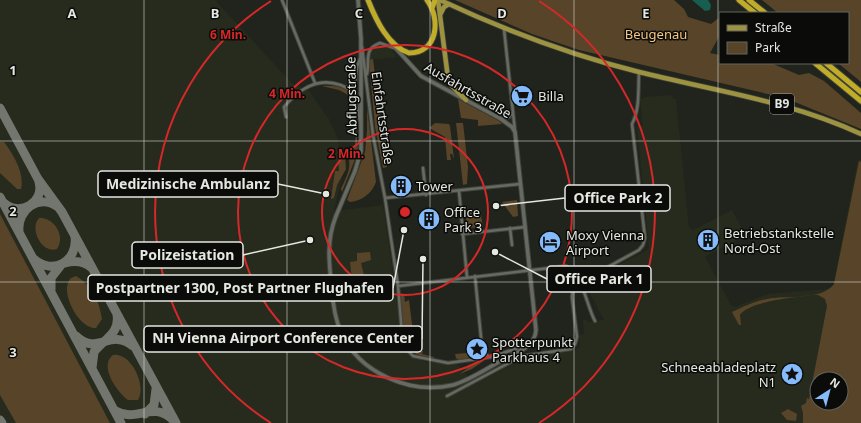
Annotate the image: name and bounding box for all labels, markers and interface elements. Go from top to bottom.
text: A [68,4,77,22]
text: B [211,4,219,22]
text: C [355,4,363,22]
text: D [497,4,507,22]
text: E [642,4,650,22]
legend [719,12,849,64]
text: Straße [755,19,792,36]
park label: Beugenau [625,25,687,43]
text: 6 Min. [210,26,246,43]
text: Park [755,39,781,56]
street label: Abflugstraße [341,56,361,136]
street label: Ausfahrtsstraße [421,58,515,122]
text: 1 [9,61,17,79]
street label: Einfahrtsstraße [368,70,398,166]
supermarket icon: Billa [509,83,535,109]
text: 4 Min. [269,85,305,102]
place label: Billa [538,87,564,105]
road number: B9 [770,94,794,114]
text: 2 Min. [328,145,364,162]
callout: Medizinische Ambulanz [98,171,278,197]
building icon: Tower [388,173,414,199]
text: Medizinische Ambulanz [106,174,270,193]
place label: Tower [416,177,453,195]
callout: Office Park 2 [565,185,670,211]
text: Office Park 2 [574,188,662,207]
text: 2 [9,202,17,220]
place label: Office Park 3 [444,203,482,236]
centre of rings [398,205,412,219]
building icon: Office Park 3 [416,206,442,232]
place label: Betriebstankstelle Nord-Ost [724,224,834,257]
place label: Moxy Vienna Airport [566,226,644,259]
building icon: Betriebstankstelle Nord-Ost [695,227,721,253]
hotel icon: Moxy Vienna Airport [537,229,563,255]
callout: Polizeistation [132,242,243,268]
text: Polizeistation [140,245,234,264]
callout: Office Park 1 [547,266,651,292]
text: Office Park 1 [555,269,643,288]
callout: Postpartner 1300, Post Partner Flughafen [88,275,393,301]
text: Postpartner 1300, Post Partner Flughafen [96,278,384,297]
callout: NH Vienna Airport Conference Center [144,326,422,352]
text: NH Vienna Airport Conference Center [152,328,415,347]
place label: Spotterpunkt Parkhaus 4 [492,333,573,366]
place icon: Spotterpunkt Parkhaus 4 [464,336,490,362]
text: 3 [9,343,17,361]
place label: Schneeabladeplatz N1 [661,358,776,391]
place icon: Schneeabladeplatz N1 [779,361,805,387]
north arrow [809,371,849,411]
text: N [827,374,843,391]

